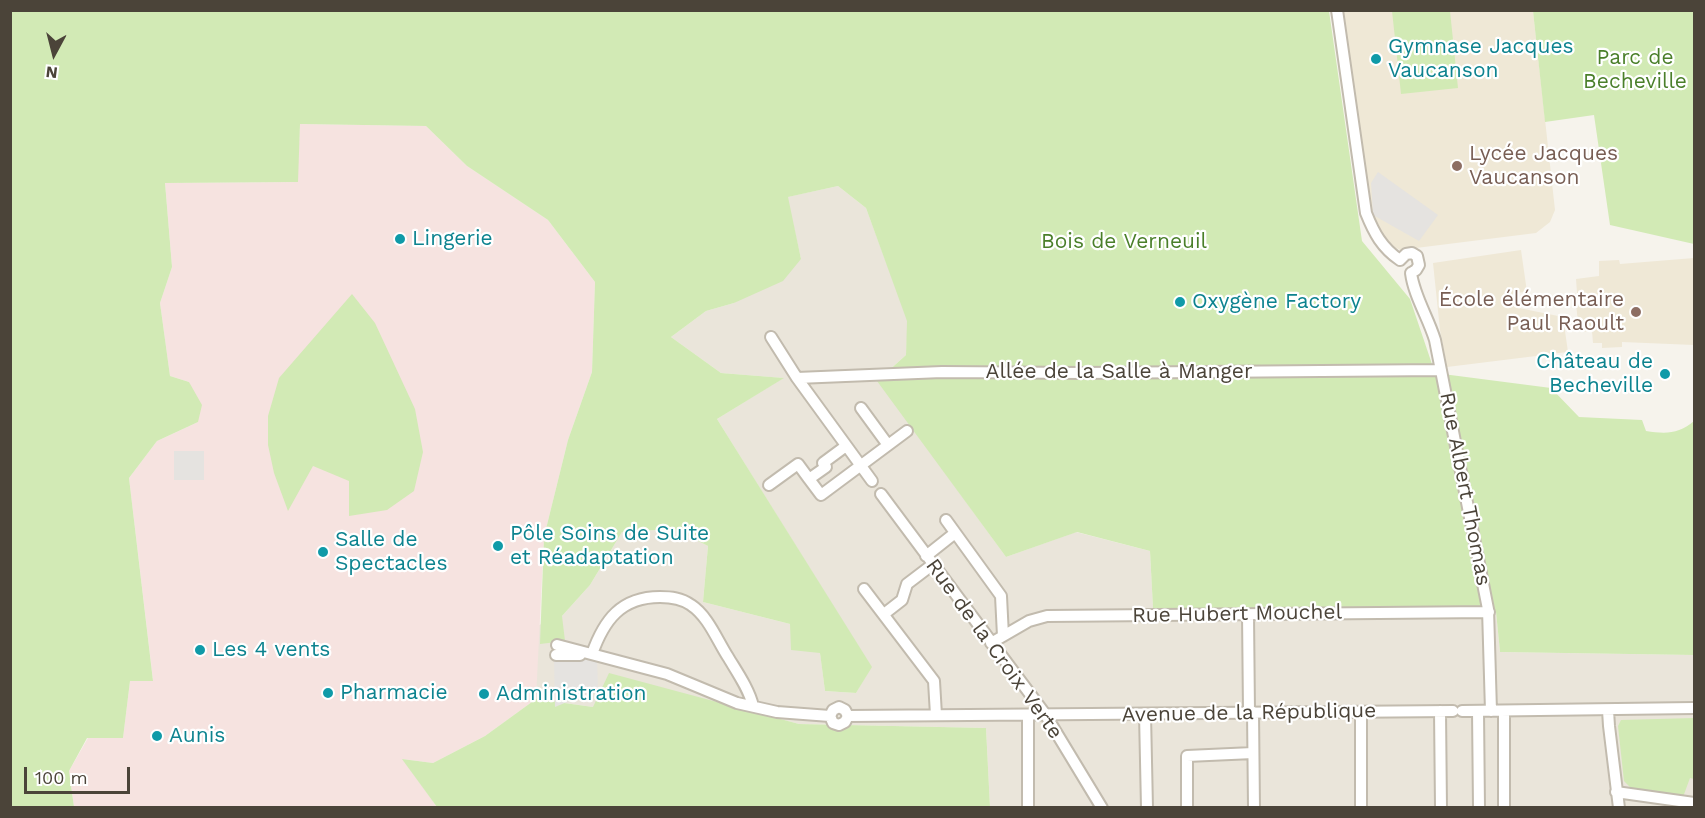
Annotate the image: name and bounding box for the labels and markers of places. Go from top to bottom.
place label: Gymnase Jacques Vaucanson [1388,34,1574,84]
marker: Gymnase Jacques Vaucanson [1369,52,1383,66]
place label: Lycée Jacques Vaucanson [1469,141,1618,191]
marker: Lycée Jacques Vaucanson [1450,159,1464,173]
place label: Lingerie [412,226,493,252]
marker: Lingerie [393,232,407,246]
place label: École élémentaire Paul Raoult [1439,287,1624,337]
place label: Oxygène Factory [1192,289,1361,315]
marker: Oxygène Factory [1173,295,1187,309]
marker: École élémentaire Paul Raoult [1629,305,1643,319]
place label: Château de Becheville [1536,349,1653,399]
marker: Château de Becheville [1658,367,1672,381]
place label: Pôle Soins de Suite et Réadaptation [510,521,709,571]
place label: Salle de Spectacles [335,527,447,577]
marker: Pôle Soins de Suite et Réadaptation [491,539,505,553]
marker: Salle de Spectacles [316,545,330,559]
place label: Les 4 vents [212,637,330,663]
marker: Les 4 vents [193,643,207,657]
place label: Pharmacie [340,680,448,706]
place label: Administration [496,681,647,707]
marker: Pharmacie [321,686,335,700]
marker: Administration [477,687,491,701]
place label: Aunis [169,723,225,749]
marker: Aunis [150,729,164,743]

